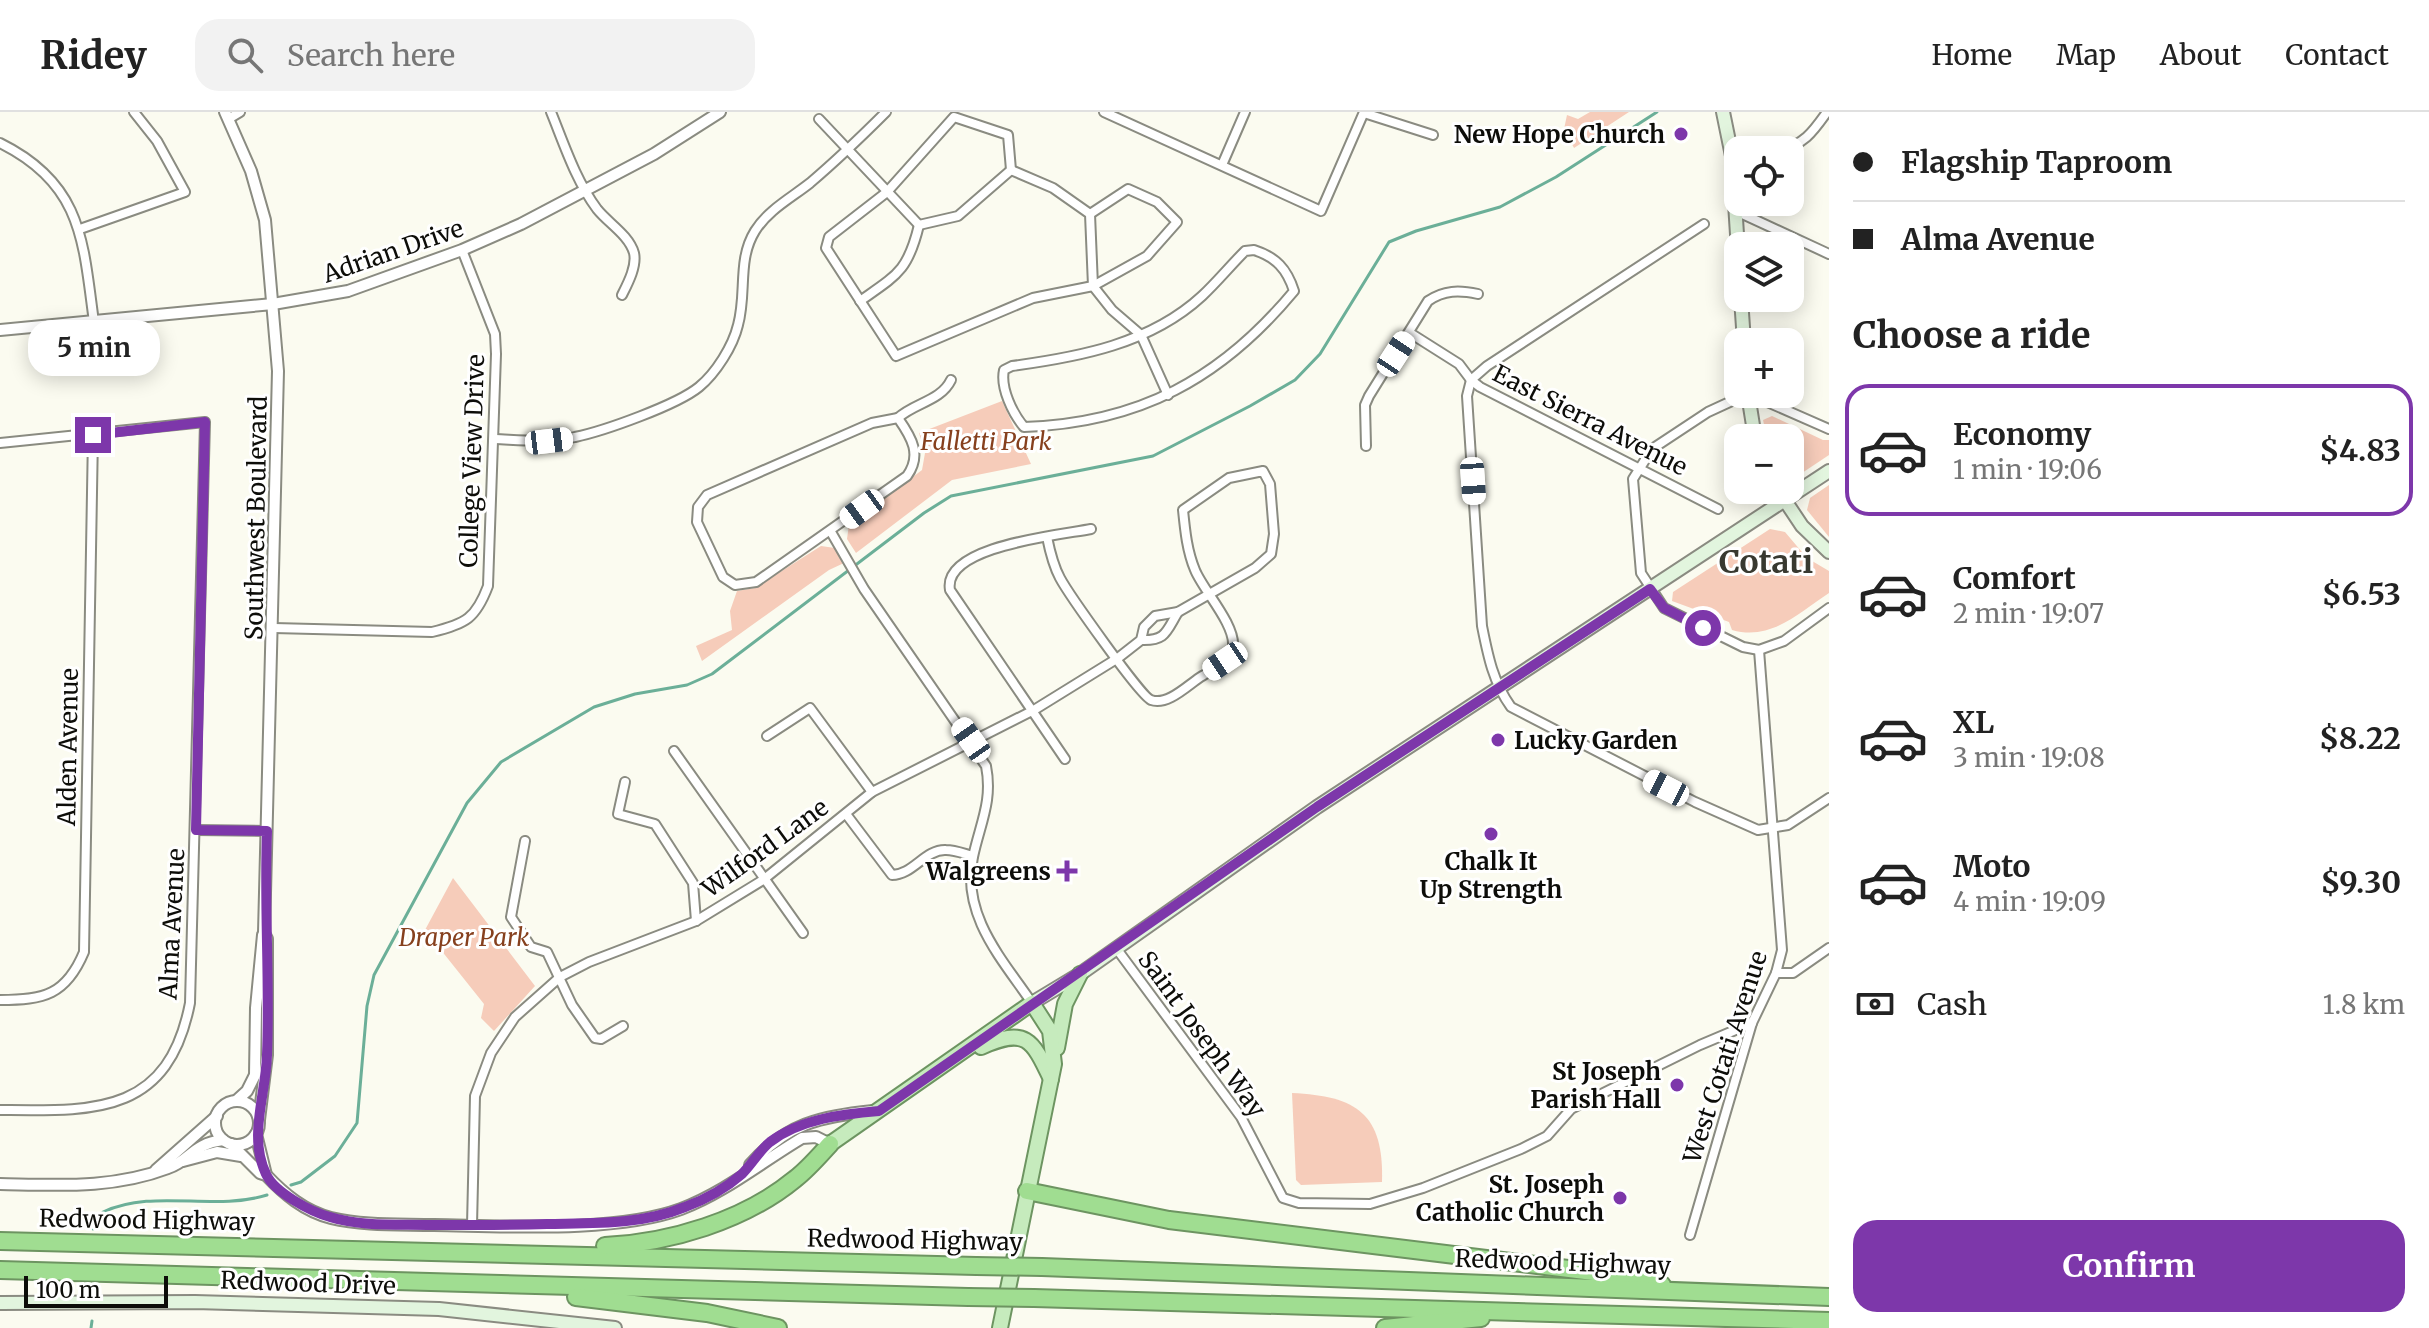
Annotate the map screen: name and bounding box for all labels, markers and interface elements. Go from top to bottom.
search box [195,19,755,91]
text: Ridey [40,32,147,79]
icon: search [223,33,267,77]
text: Search here [287,36,455,74]
text: Home [1931,37,2012,73]
text: Map [2056,37,2116,73]
text: About [2160,37,2241,73]
text: Contact [2285,37,2389,73]
place label: New Hope Church [1454,119,1665,150]
marker: New Hope Church [1672,125,1690,143]
map controls [1724,136,1804,504]
button: locate [1724,136,1804,216]
text: Flagship Taproom [1901,143,2172,181]
street label: Adrian Drive [318,212,467,290]
text: Alma Avenue [1901,220,2095,258]
button: layers [1724,232,1804,312]
text: Choose a ride [1853,313,2090,358]
callout: 5 min [27,319,159,375]
car [1373,327,1419,381]
button: + [1724,328,1804,408]
text: 5 min [57,331,131,364]
street label: College View Drive [453,354,491,568]
street label: East Sierra Avenue [1488,358,1692,482]
street label: Southwest Boulevard [238,396,274,640]
icon: car [1857,414,1929,486]
text: Economy [1953,415,2091,453]
route end [75,417,111,453]
button: − [1724,424,1804,504]
car [524,426,574,456]
park label: Falletti Park [919,426,1052,457]
text: $4.83 [2319,431,2401,469]
text: 1 min · 19:06 [1953,453,2102,486]
car [1459,456,1487,506]
car [836,485,888,533]
district label: Cotati [1719,542,1813,582]
icon: car [1857,558,1929,630]
text: Comfort [1953,559,2076,597]
text: $6.53 [2322,575,2401,613]
text: 2 min · 19:07 [1953,597,2104,630]
route start [1685,610,1721,646]
car [1198,638,1252,684]
street label: Alden Avenue [51,668,85,827]
icon: car [1857,702,1929,774]
text: XL [1953,703,1994,741]
car [947,713,995,767]
text: $8.22 [2319,719,2401,757]
place label: Lucky Garden [1514,725,1677,756]
marker: Lucky Garden [1489,731,1507,749]
text: 3 min · 19:08 [1953,741,2105,774]
car [1639,766,1693,810]
street label: Wilford Lane [695,792,834,905]
marker: Chalk It Up Strength [1482,825,1500,843]
place label: Chalk It Up Strength [1420,846,1562,905]
icon: car [1857,846,1929,918]
text: Moto [1953,847,2031,885]
street label: Alma Avenue [153,848,191,1001]
place label: Walgreens [925,856,1051,887]
marker: Walgreens [1058,862,1076,880]
text: $9.30 [2321,863,2401,901]
text: 4 min · 19:09 [1953,885,2106,918]
park label: Draper Park [398,922,529,953]
street label: Saint Joseph Way [1131,945,1273,1123]
street label: West Cotati Avenue [1676,947,1774,1168]
icon: cash [1853,982,1897,1026]
text: Cash [1917,985,1987,1023]
text: 1.8 km [2323,988,2405,1021]
place label: St Joseph Parish Hall [1530,1056,1661,1115]
marker: St Joseph Parish Hall [1668,1076,1686,1094]
place label: St. Joseph Catholic Church [1416,1169,1604,1228]
marker: St. Joseph Catholic Church [1611,1189,1629,1207]
street label: Redwood Highway [39,1203,255,1237]
button: Confirm [1853,1220,2405,1312]
street label: Redwood Highway [807,1223,1023,1257]
street label: Redwood Highway [1454,1243,1672,1281]
street label: Redwood Drive [220,1264,396,1302]
scale bar [24,1272,168,1308]
text: 100 m [36,1276,101,1304]

